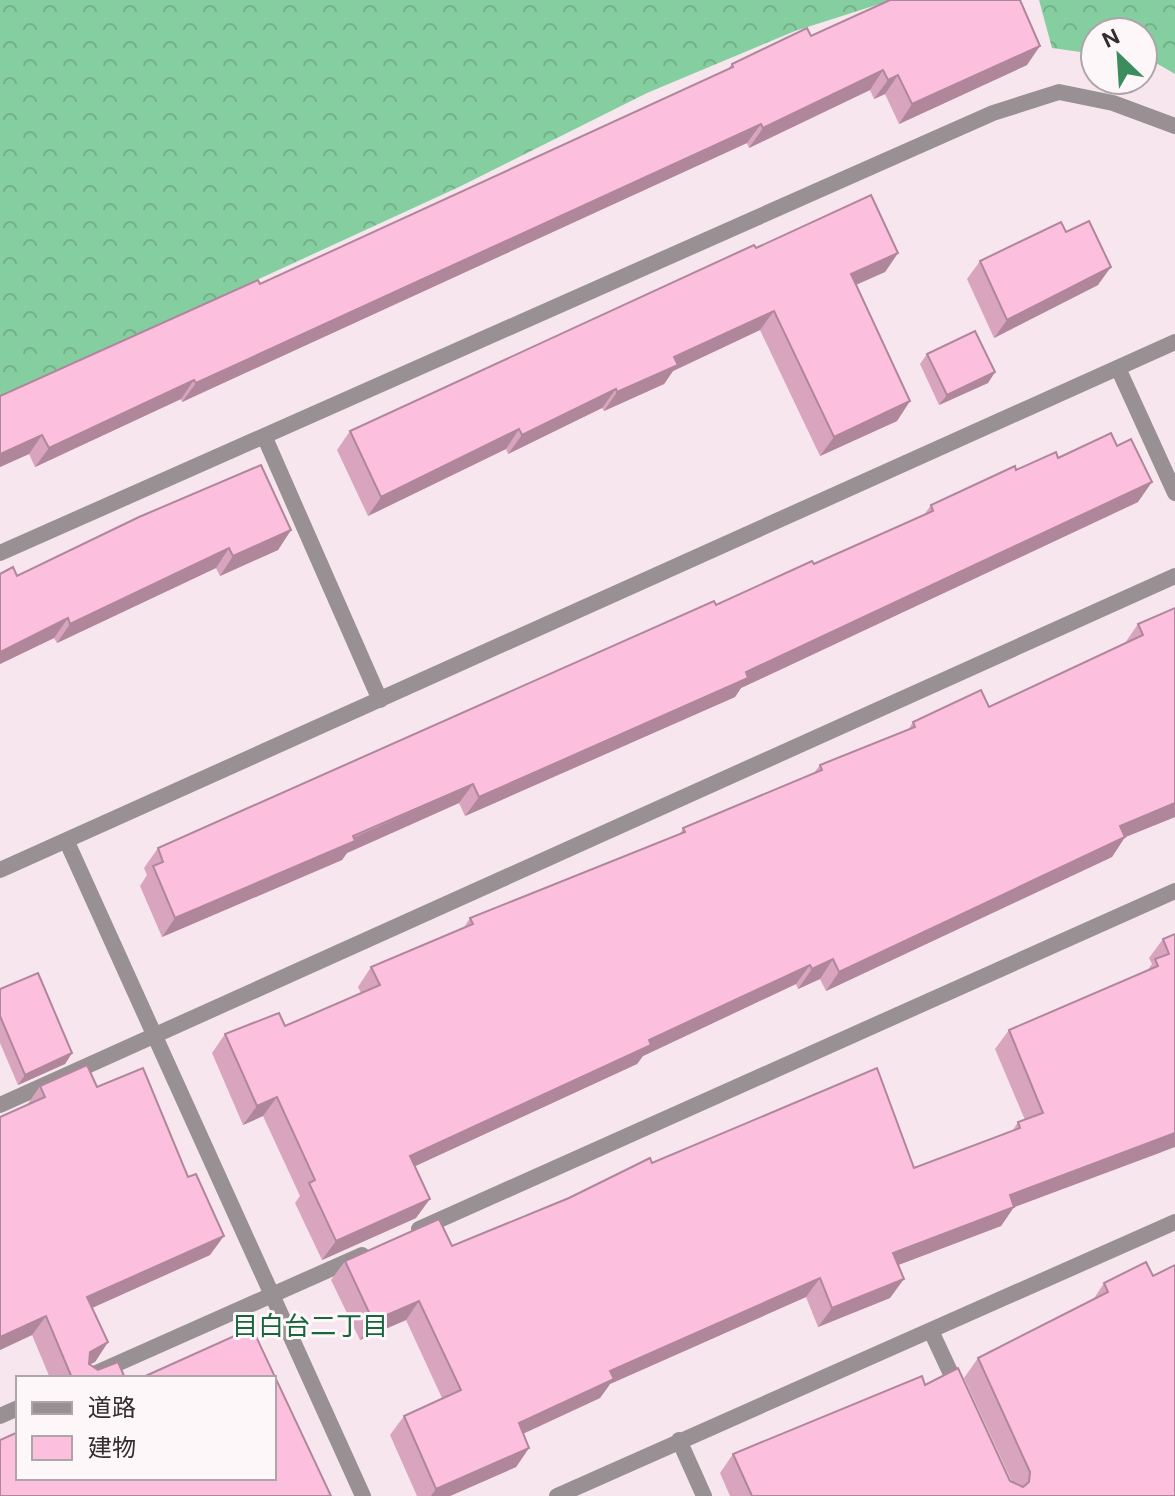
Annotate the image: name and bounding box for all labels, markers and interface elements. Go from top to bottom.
north arrow [1079,16,1159,96]
text: N [1097,22,1124,55]
district label: 目白台二丁目 [232,1309,388,1343]
legend [16,1376,276,1480]
text: 道路 [88,1392,136,1423]
text: 建物 [88,1432,136,1463]

